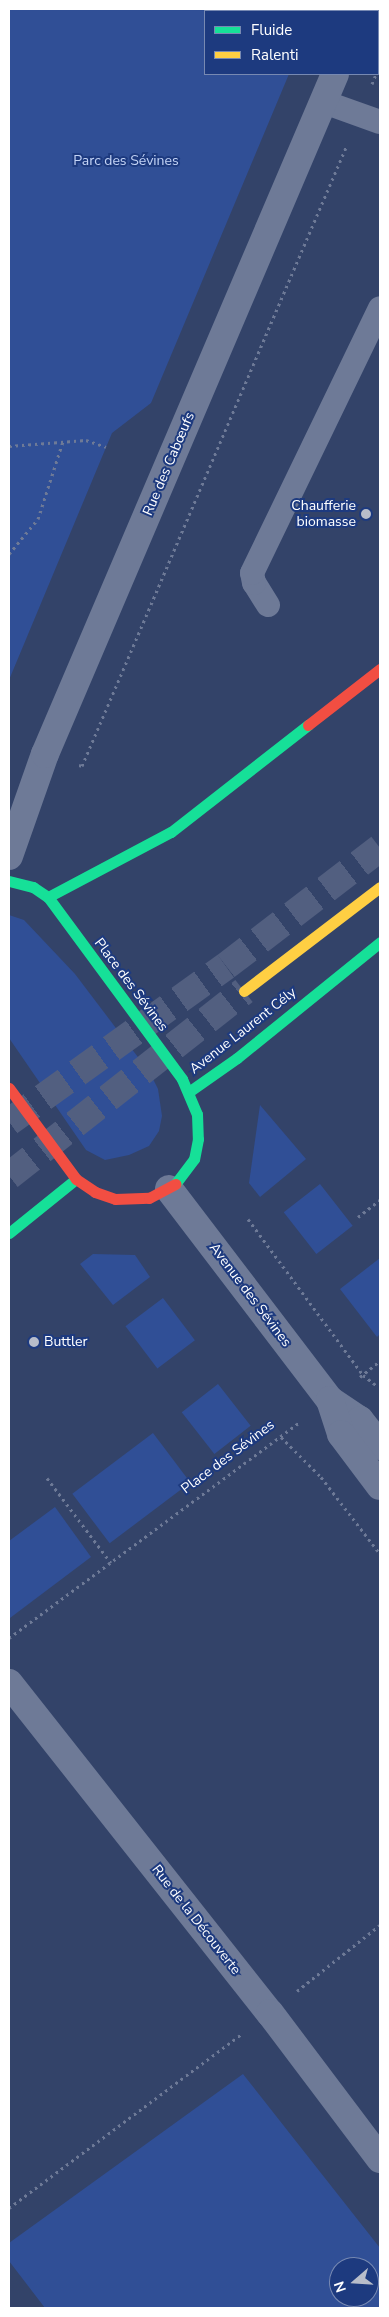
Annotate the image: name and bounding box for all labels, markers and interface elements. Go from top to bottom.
legend [204,10,379,75]
text: Fluide [251,20,292,40]
text: Ralenti [251,45,299,65]
park label: Parc des Sévines [73,153,179,169]
street label: Rue des Cabœufs [140,410,198,518]
place label: Chaufferie biomasse [291,498,356,530]
marker: Chaufferie biomasse [360,508,372,520]
street label: Place des Sévines [90,935,172,1035]
street label: Avenue Laurent Cély [186,984,300,1078]
street label: Avenue des Sévines [205,1240,295,1350]
place label: Buttler [44,1334,87,1350]
marker: Buttler [28,1336,40,1348]
street label: Place des Sévines [178,1416,278,1498]
street label: Rue de la Découverte [148,1862,244,1978]
north arrow [329,2257,379,2307]
text: N [330,2279,351,2295]

